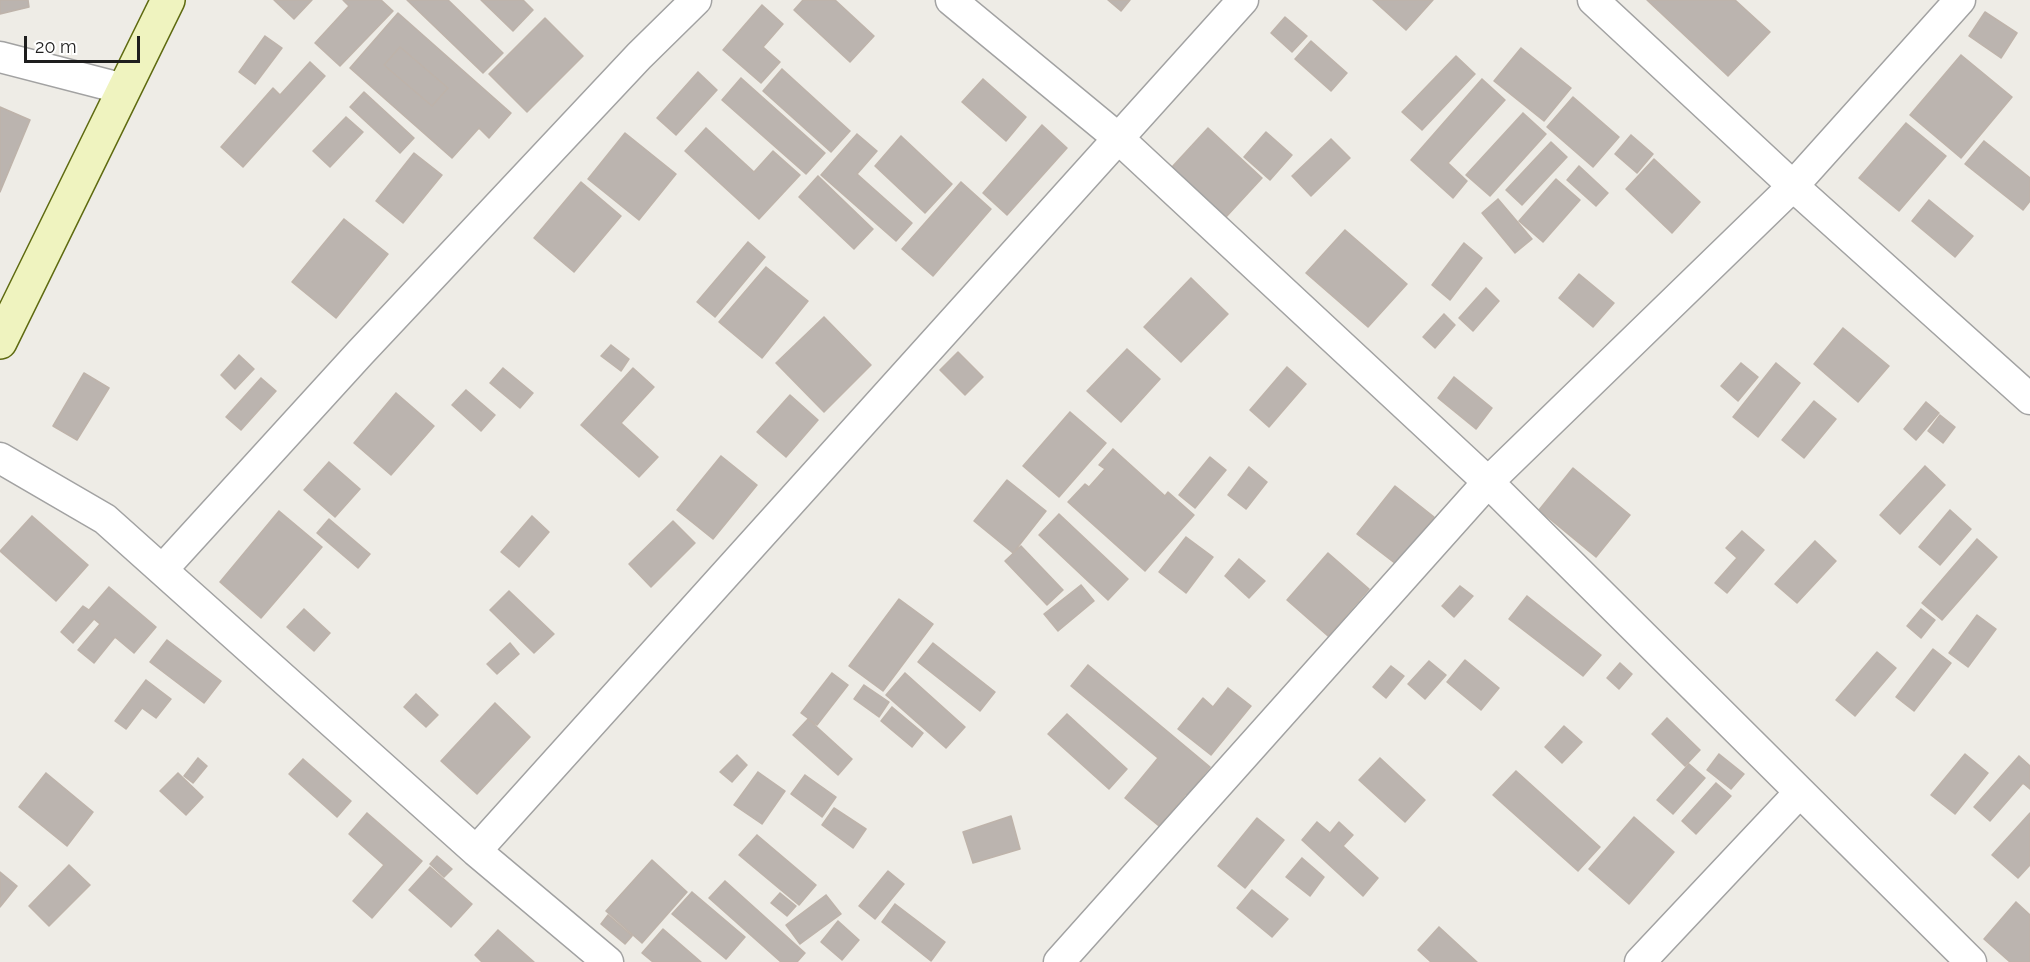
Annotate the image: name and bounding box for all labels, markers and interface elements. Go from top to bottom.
scale bar [27,24,142,62]
text: 20 m [35,36,77,57]

